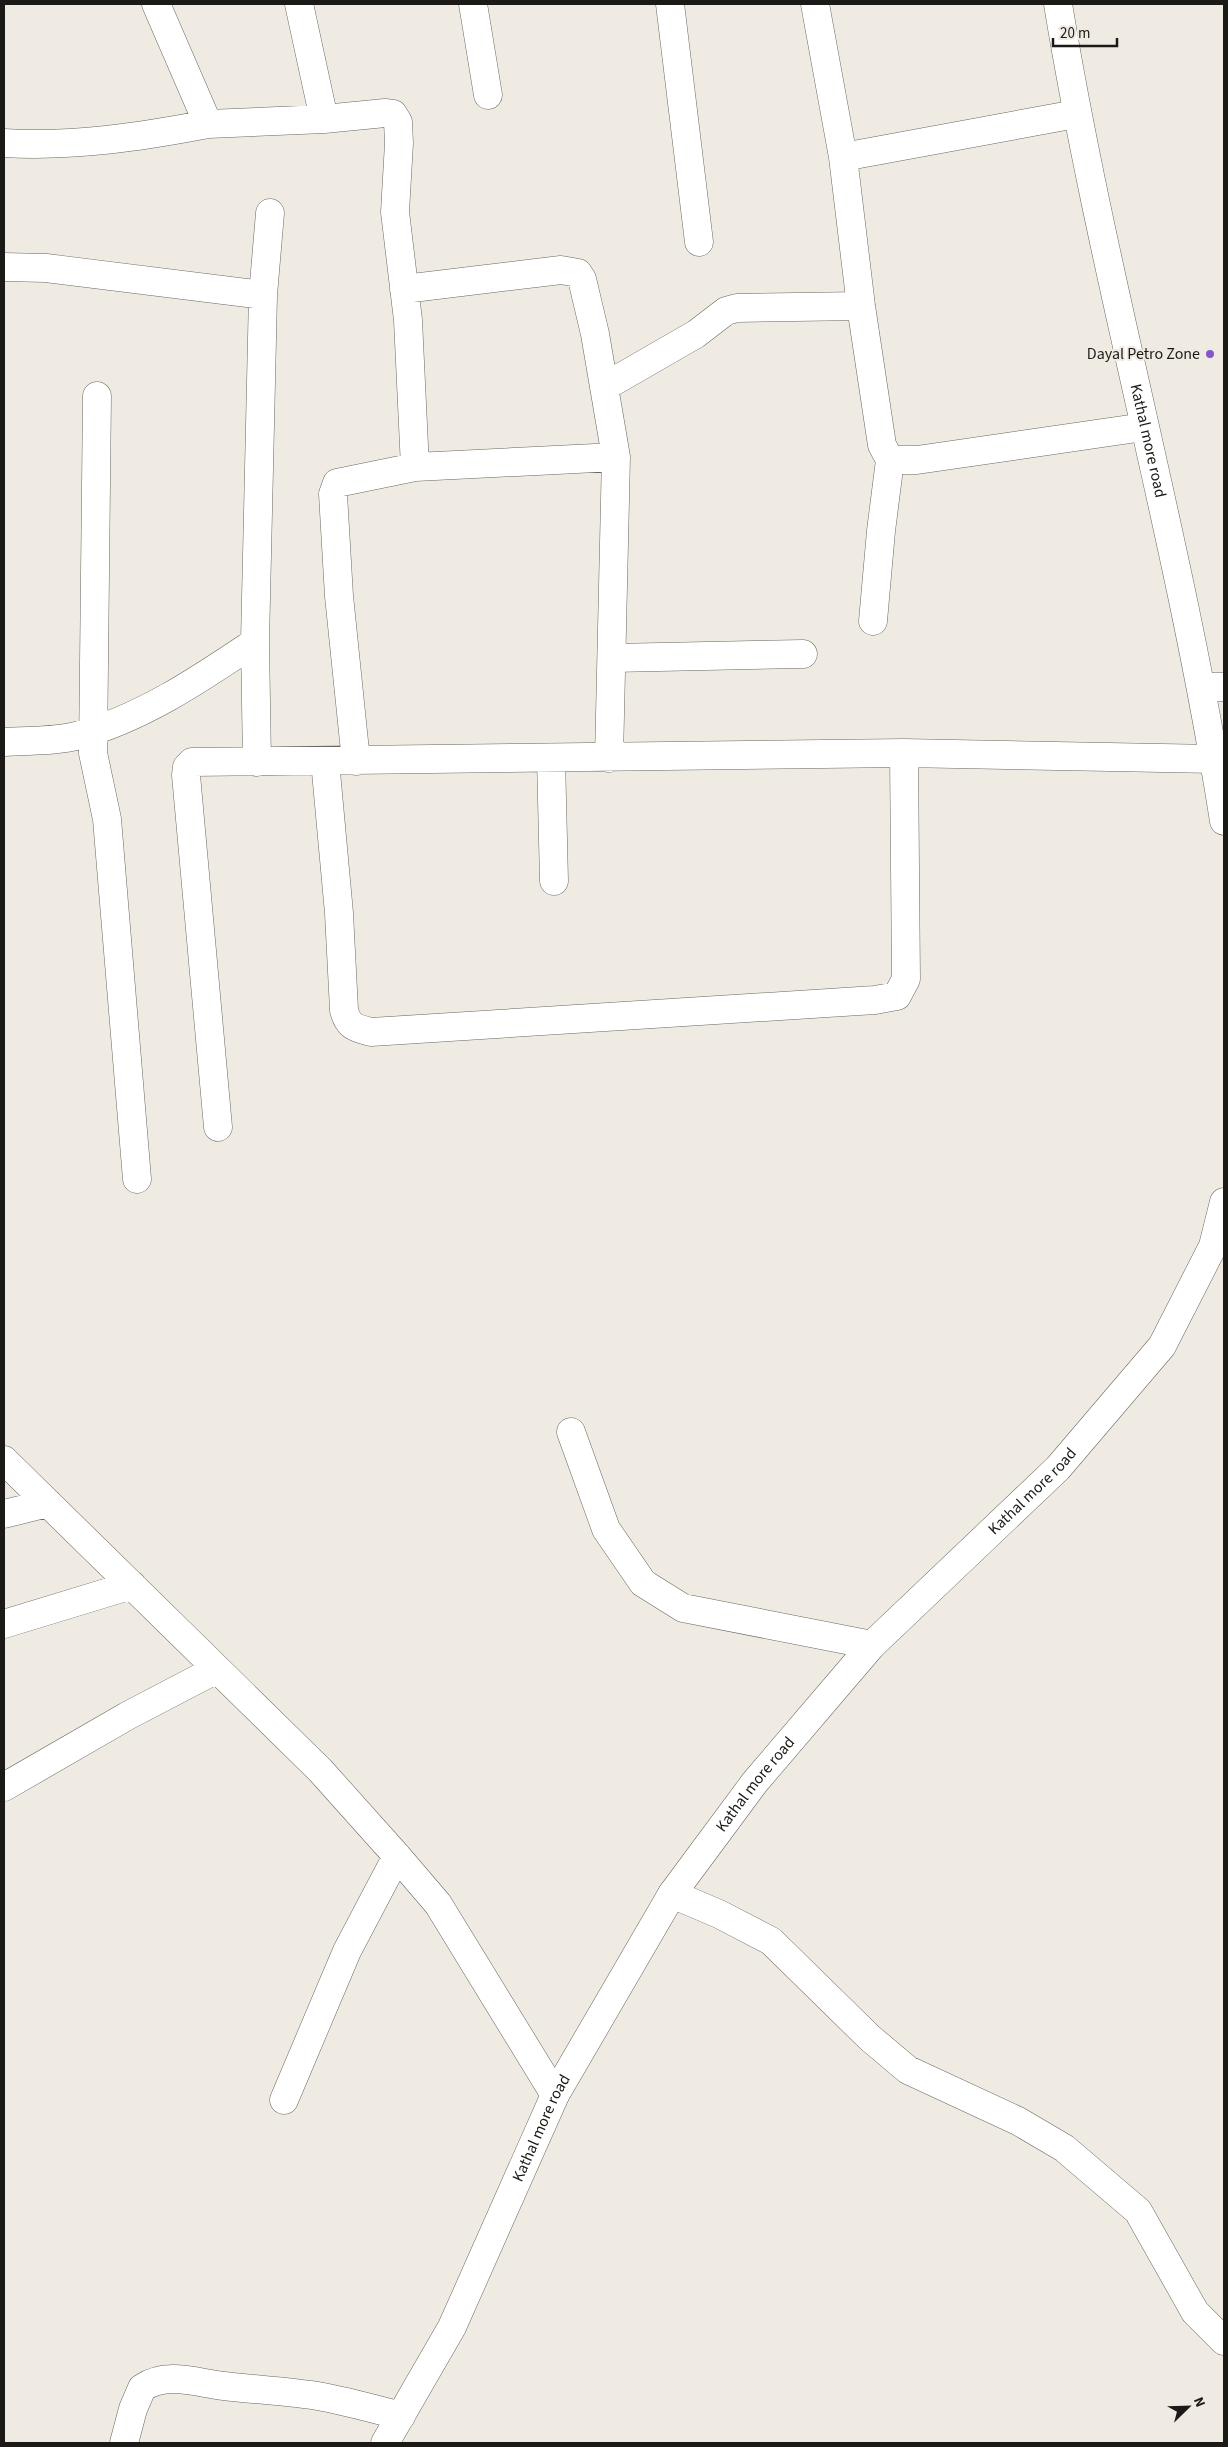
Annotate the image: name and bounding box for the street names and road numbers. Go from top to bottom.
street label: Kathal more road [1125,382,1172,500]
street label: Kathal more road [983,1443,1081,1540]
street label: Kathal more road [711,1732,800,1837]
street label: Kathal more road [507,2070,576,2185]

